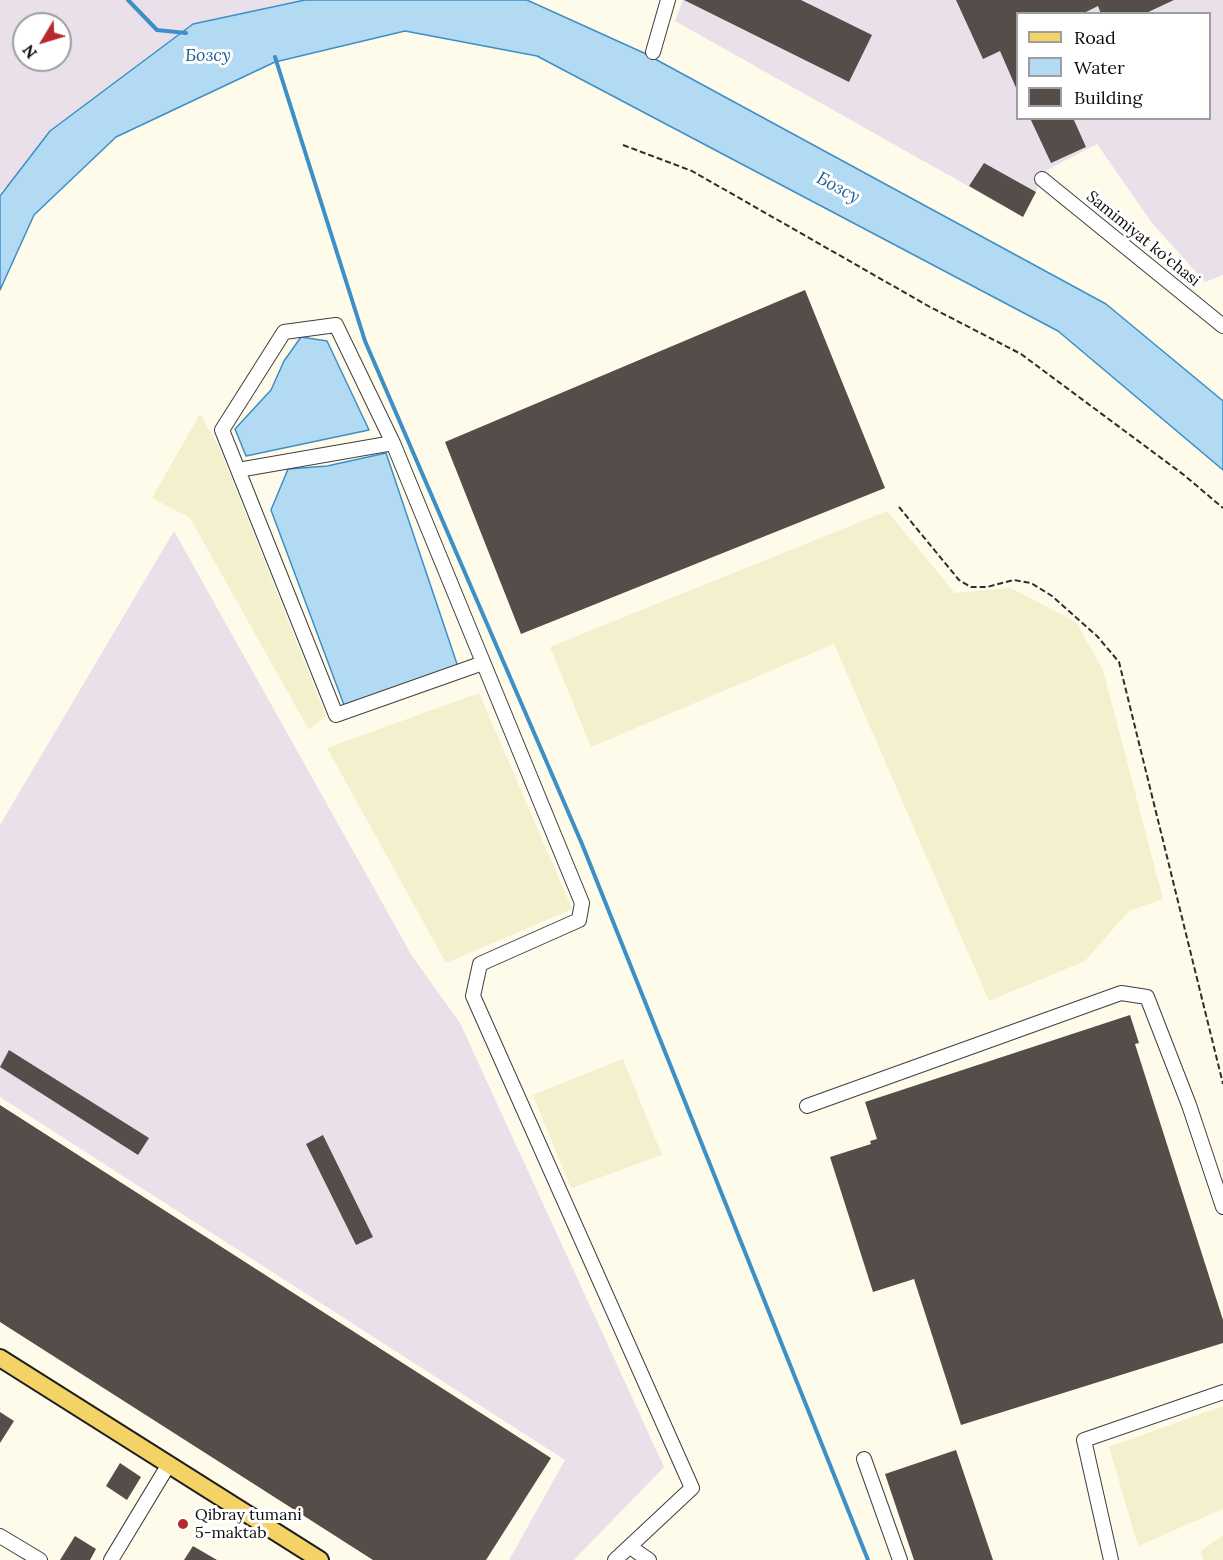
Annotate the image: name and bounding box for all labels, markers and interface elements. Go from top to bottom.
north arrow [12,12,72,72]
legend [1016,12,1211,120]
text: Road [1074,26,1116,49]
text: N [18,41,41,63]
water label: Бозсу [185,45,231,67]
text: Water [1074,56,1125,79]
text: Building [1074,86,1142,109]
water label: Бозсу [813,168,863,208]
street label: Samimiyat ko'chasi [1082,187,1204,291]
place label: Qibray tumani 5-maktab [195,1505,302,1543]
marker: Qibray tumani 5-maktab [176,1517,190,1531]

